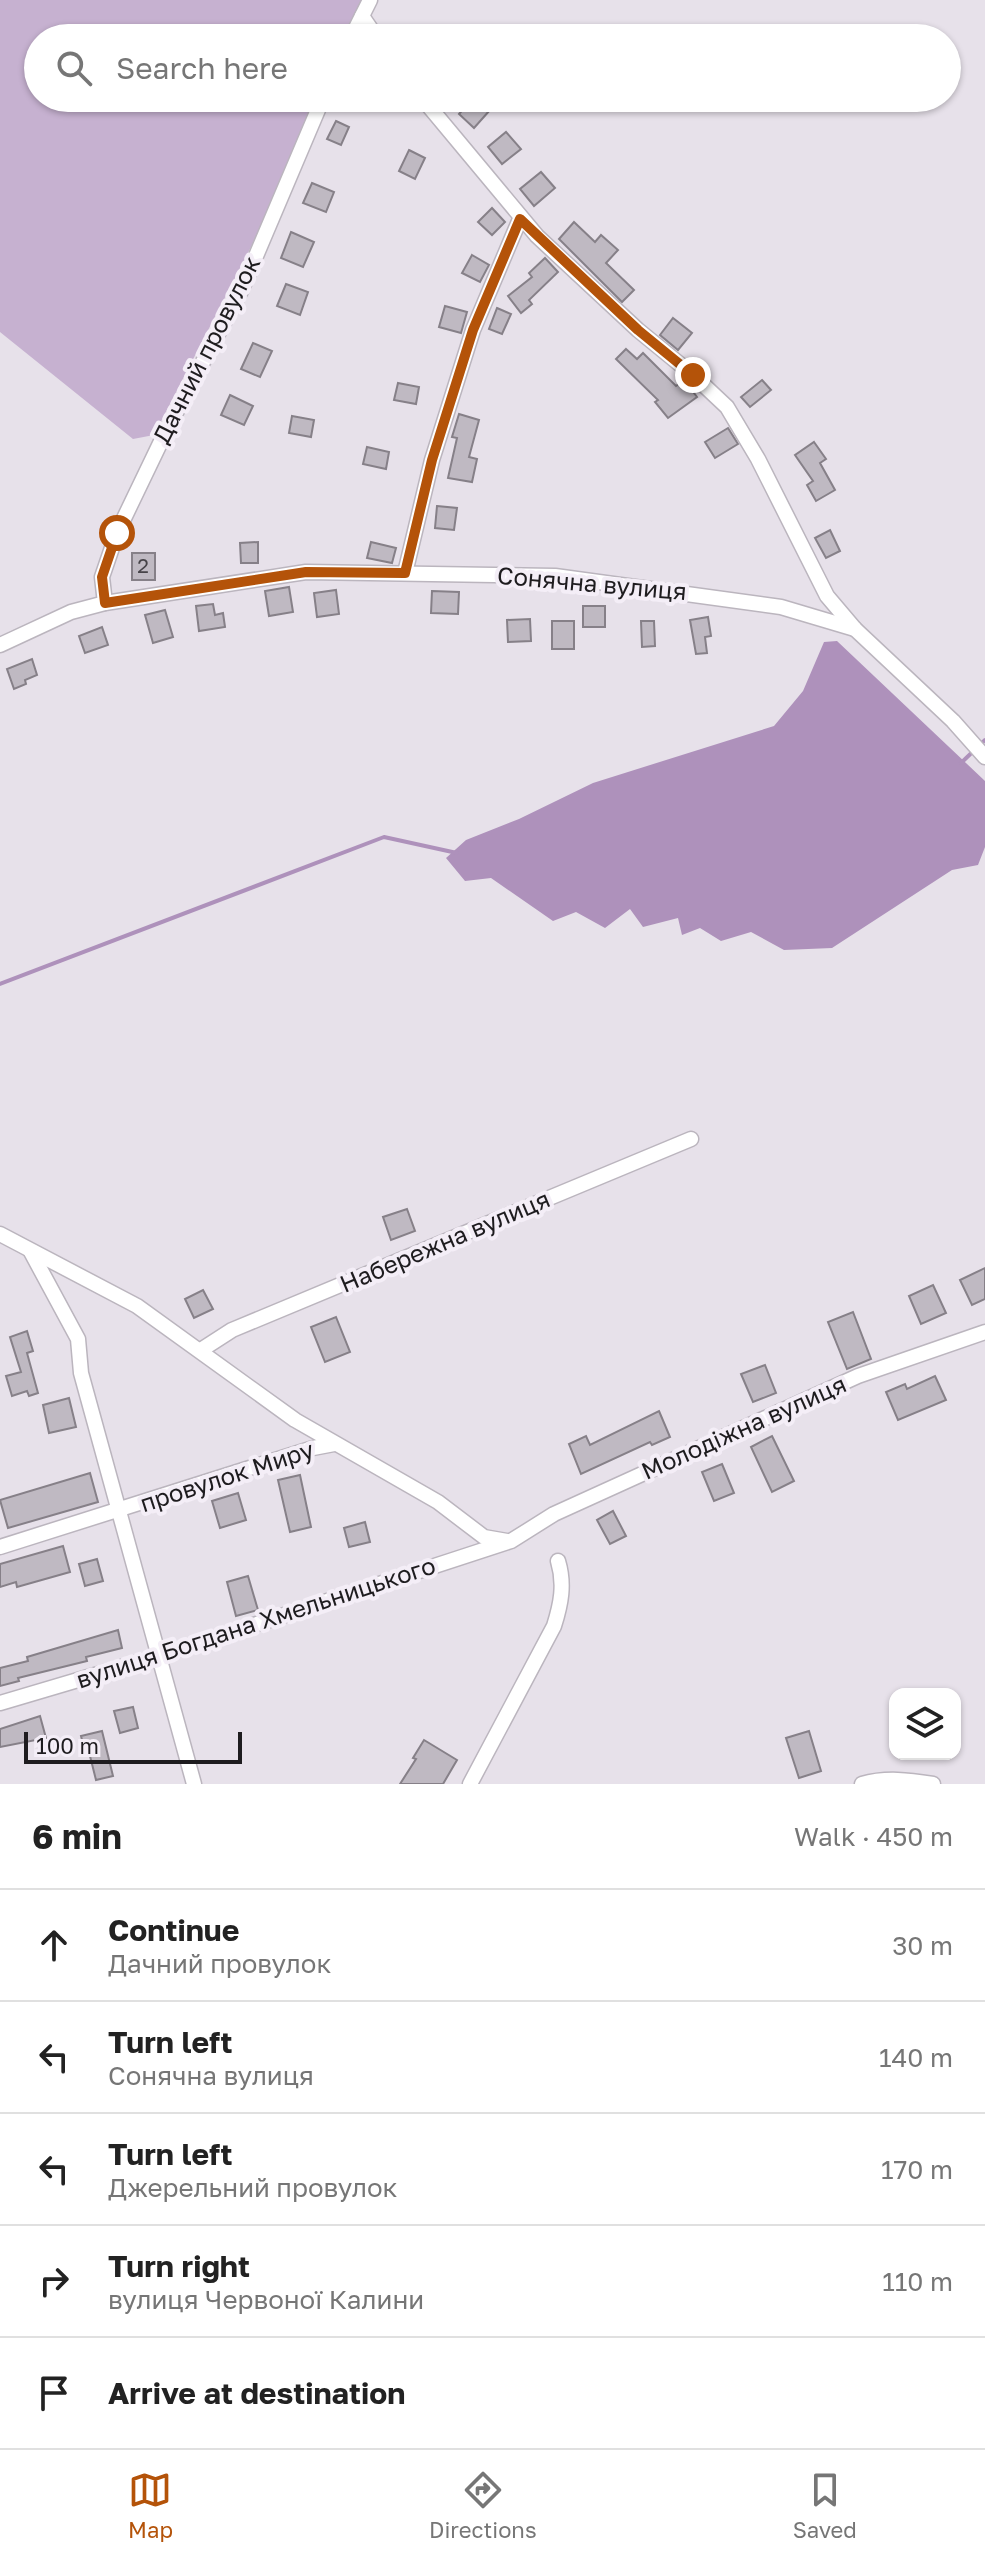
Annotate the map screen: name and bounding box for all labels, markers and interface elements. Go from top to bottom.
search box [24,24,961,112]
icon: search [52,46,96,90]
text: Search here [116,50,288,86]
street label: Дачний провулок [146,251,265,448]
route end [675,357,711,393]
route start [99,515,135,551]
house number: 2 [137,553,149,577]
street label: Сонячна вулиця [496,560,688,605]
street label: Набережна вулиця [335,1183,554,1298]
street label: Молодіжна вулиця [637,1368,850,1485]
street label: провулок Миру [136,1434,317,1517]
street label: вулиця Богдана Хмельницького [72,1550,439,1693]
map controls [889,1688,961,1760]
button: layers [889,1688,961,1760]
scale bar [24,1728,242,1764]
text: 100 m [36,1732,99,1759]
text: 6 min [32,1816,122,1856]
text: Walk · 450 m [794,1821,953,1852]
text: Continue [108,1912,239,1948]
icon: ahead [32,1923,76,1967]
text: 30 m [892,1930,953,1961]
text: Дачний провулок [108,1948,331,1979]
text: Turn left [108,2024,233,2060]
icon: left [32,2035,76,2079]
text: 140 m [879,2042,953,2073]
text: Сонячна вулиця [108,2060,314,2091]
text: Turn left [108,2136,233,2172]
icon: left [32,2147,76,2191]
text: 170 m [881,2154,953,2185]
text: Джерельний провулок [108,2172,398,2203]
text: Turn right [108,2248,250,2284]
icon: right [32,2259,76,2303]
text: 110 m [882,2266,953,2297]
text: вулиця Червоної Калини [108,2284,424,2315]
icon: arrive [32,2371,76,2415]
text: Arrive at destination [108,2375,405,2411]
tab: Map [128,2468,173,2543]
tab: Directions [429,2468,537,2543]
tab: Saved [793,2468,857,2543]

